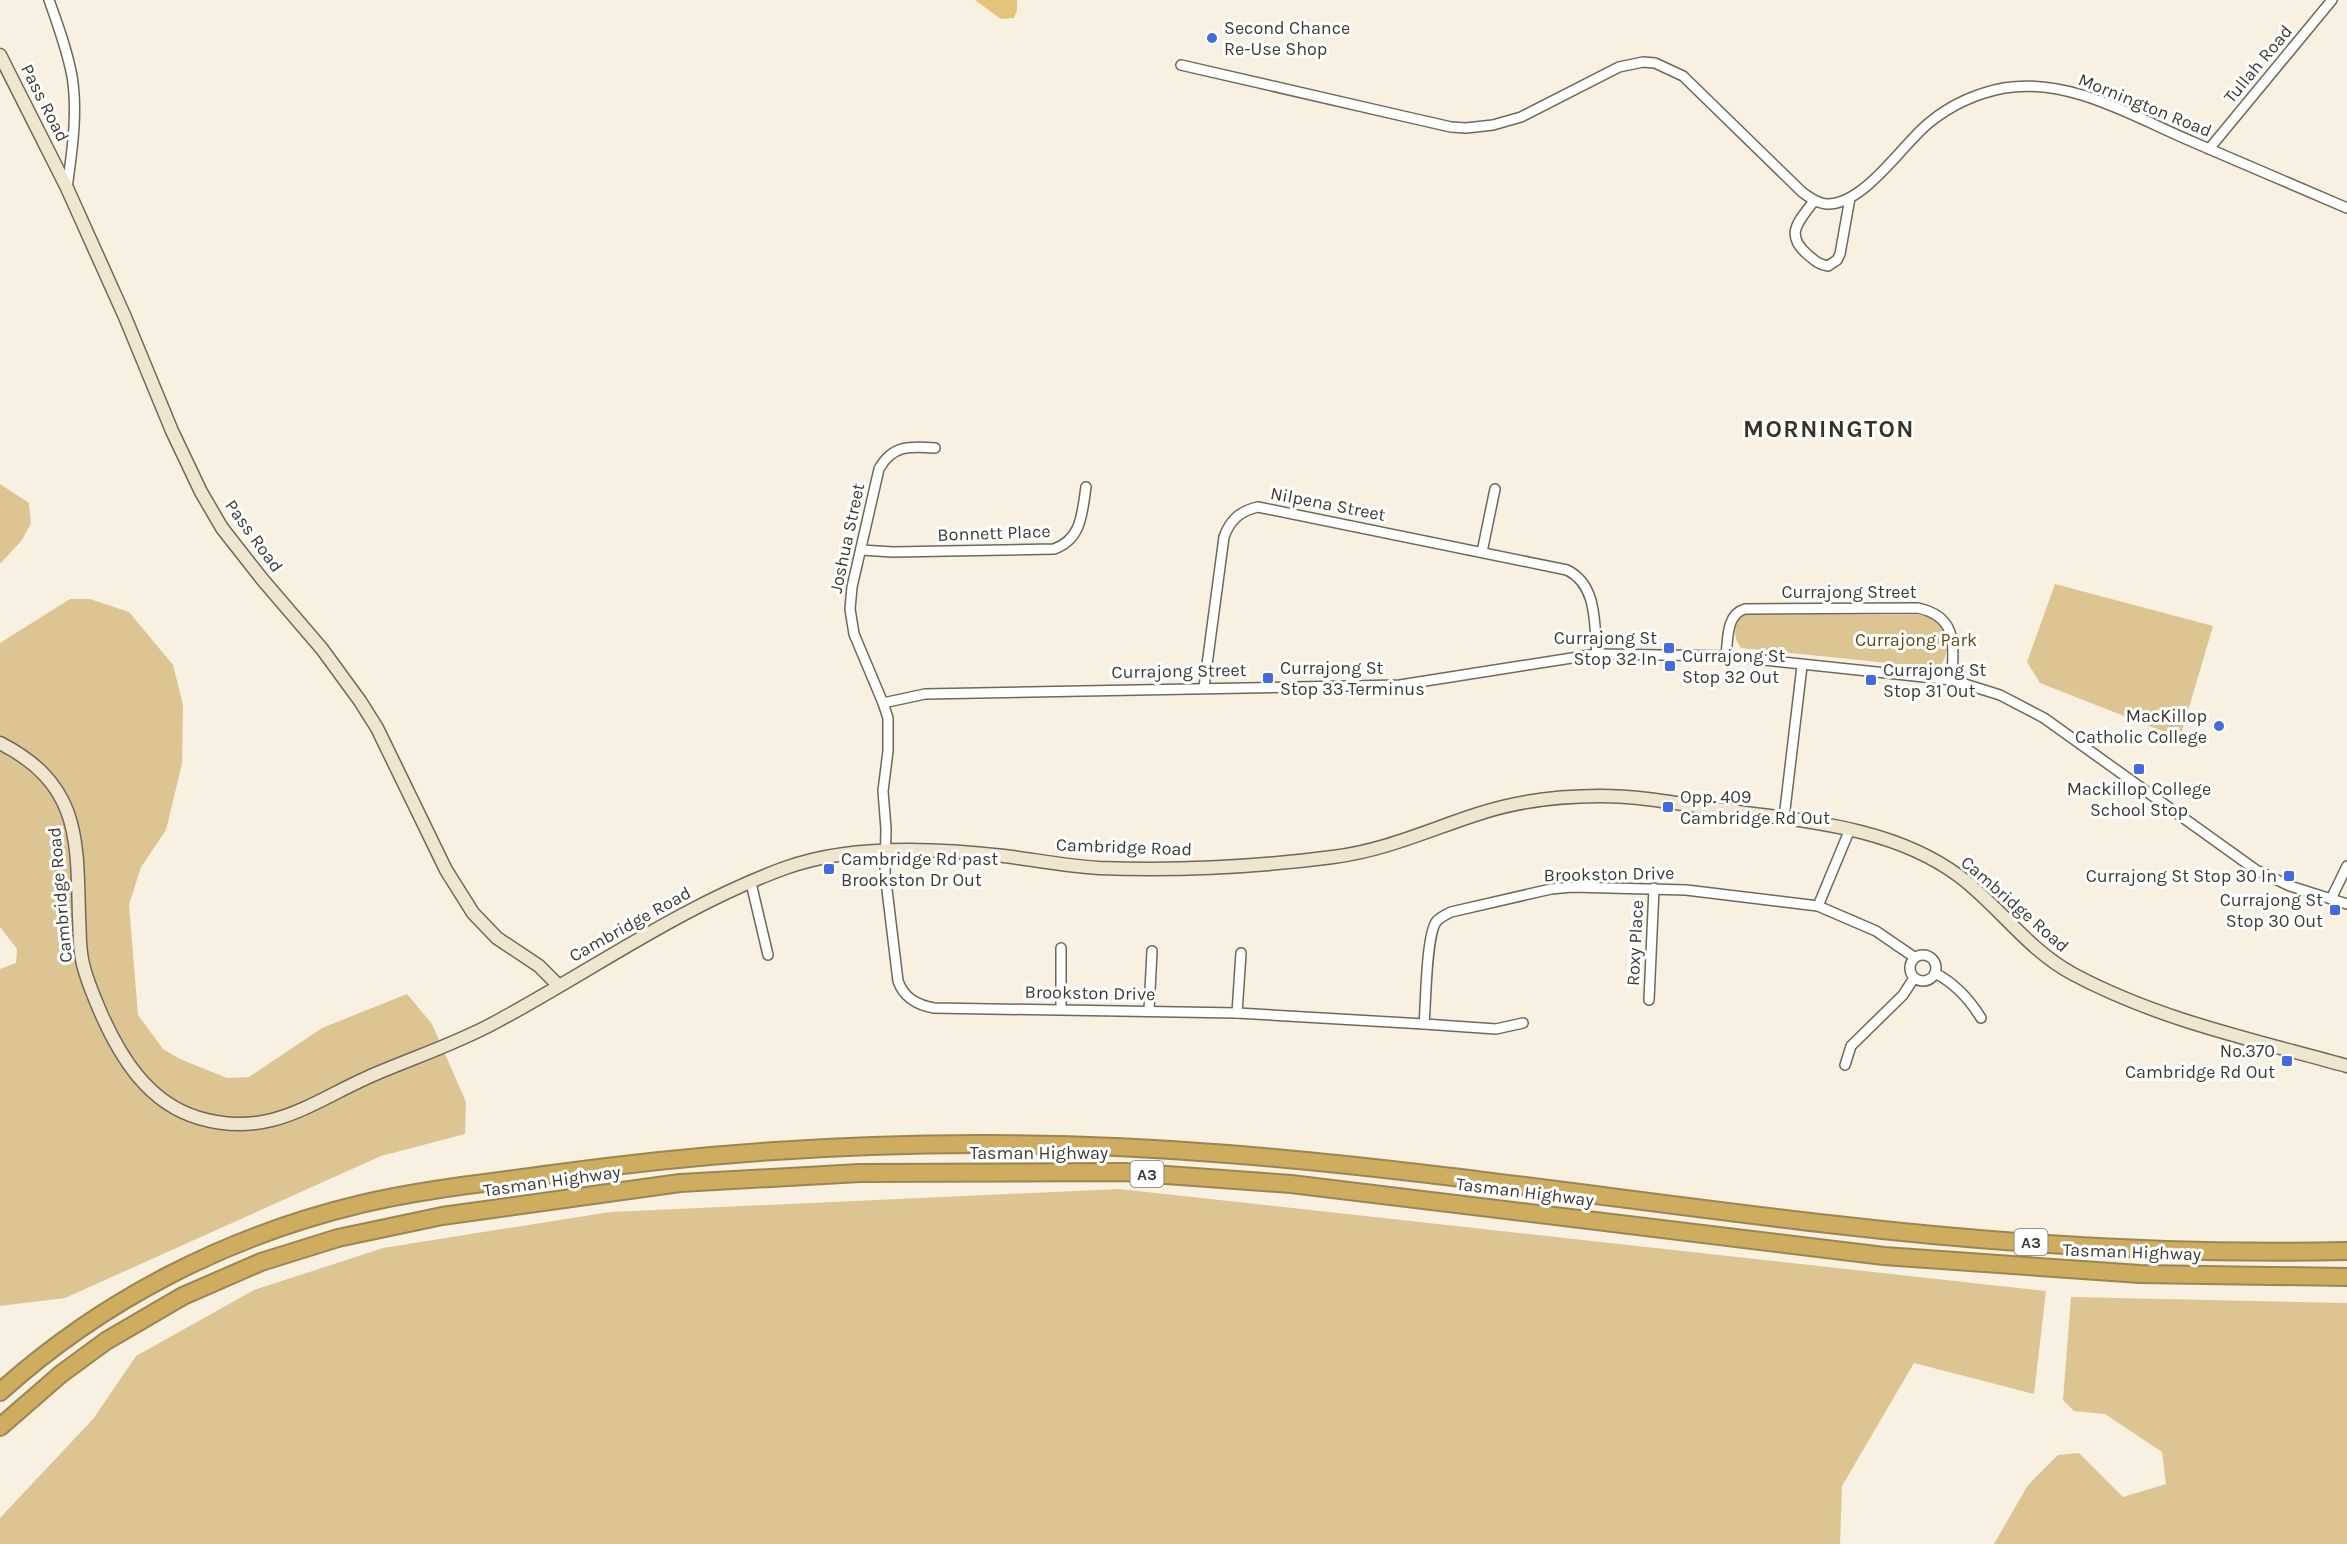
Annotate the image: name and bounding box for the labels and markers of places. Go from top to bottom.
place label: Second Chance Re-Use Shop [1224,17,1350,60]
marker: Second Chance Re-Use Shop [1205,31,1219,45]
place label: Currajong St Stop 32 In [1554,627,1657,670]
marker: Currajong St Stop 32 In [1662,641,1676,655]
place label: Currajong St Stop 32 Out [1682,645,1786,688]
place label: Currajong St Stop 33 Terminus [1280,657,1425,700]
marker: Currajong St Stop 32 Out [1663,659,1677,673]
place label: Currajong St Stop 31 Out [1883,659,1987,702]
marker: Currajong St Stop 33 Terminus [1261,671,1275,685]
marker: Currajong St Stop 31 Out [1864,673,1878,687]
place label: MacKillop Catholic College [2075,705,2207,748]
marker: MacKillop Catholic College [2212,719,2226,733]
marker: Mackillop College School Stop [2132,762,2146,776]
place label: Mackillop College School Stop [2067,778,2211,821]
place label: Opp. 409 Cambridge Rd Out [1680,786,1830,829]
marker: Opp. 409 Cambridge Rd Out [1661,800,1675,814]
place label: Cambridge Rd past Brookston Dr Out [841,848,999,891]
marker: Cambridge Rd past Brookston Dr Out [822,862,836,876]
place label: Currajong St Stop 30 In [2086,865,2277,887]
marker: Currajong St Stop 30 In [2282,869,2296,883]
place label: Currajong St Stop 30 Out [2220,889,2323,932]
marker: Currajong St Stop 30 Out [2328,903,2342,917]
place label: No.370 Cambridge Rd Out [2125,1040,2275,1083]
marker: No.370 Cambridge Rd Out [2280,1054,2294,1068]

